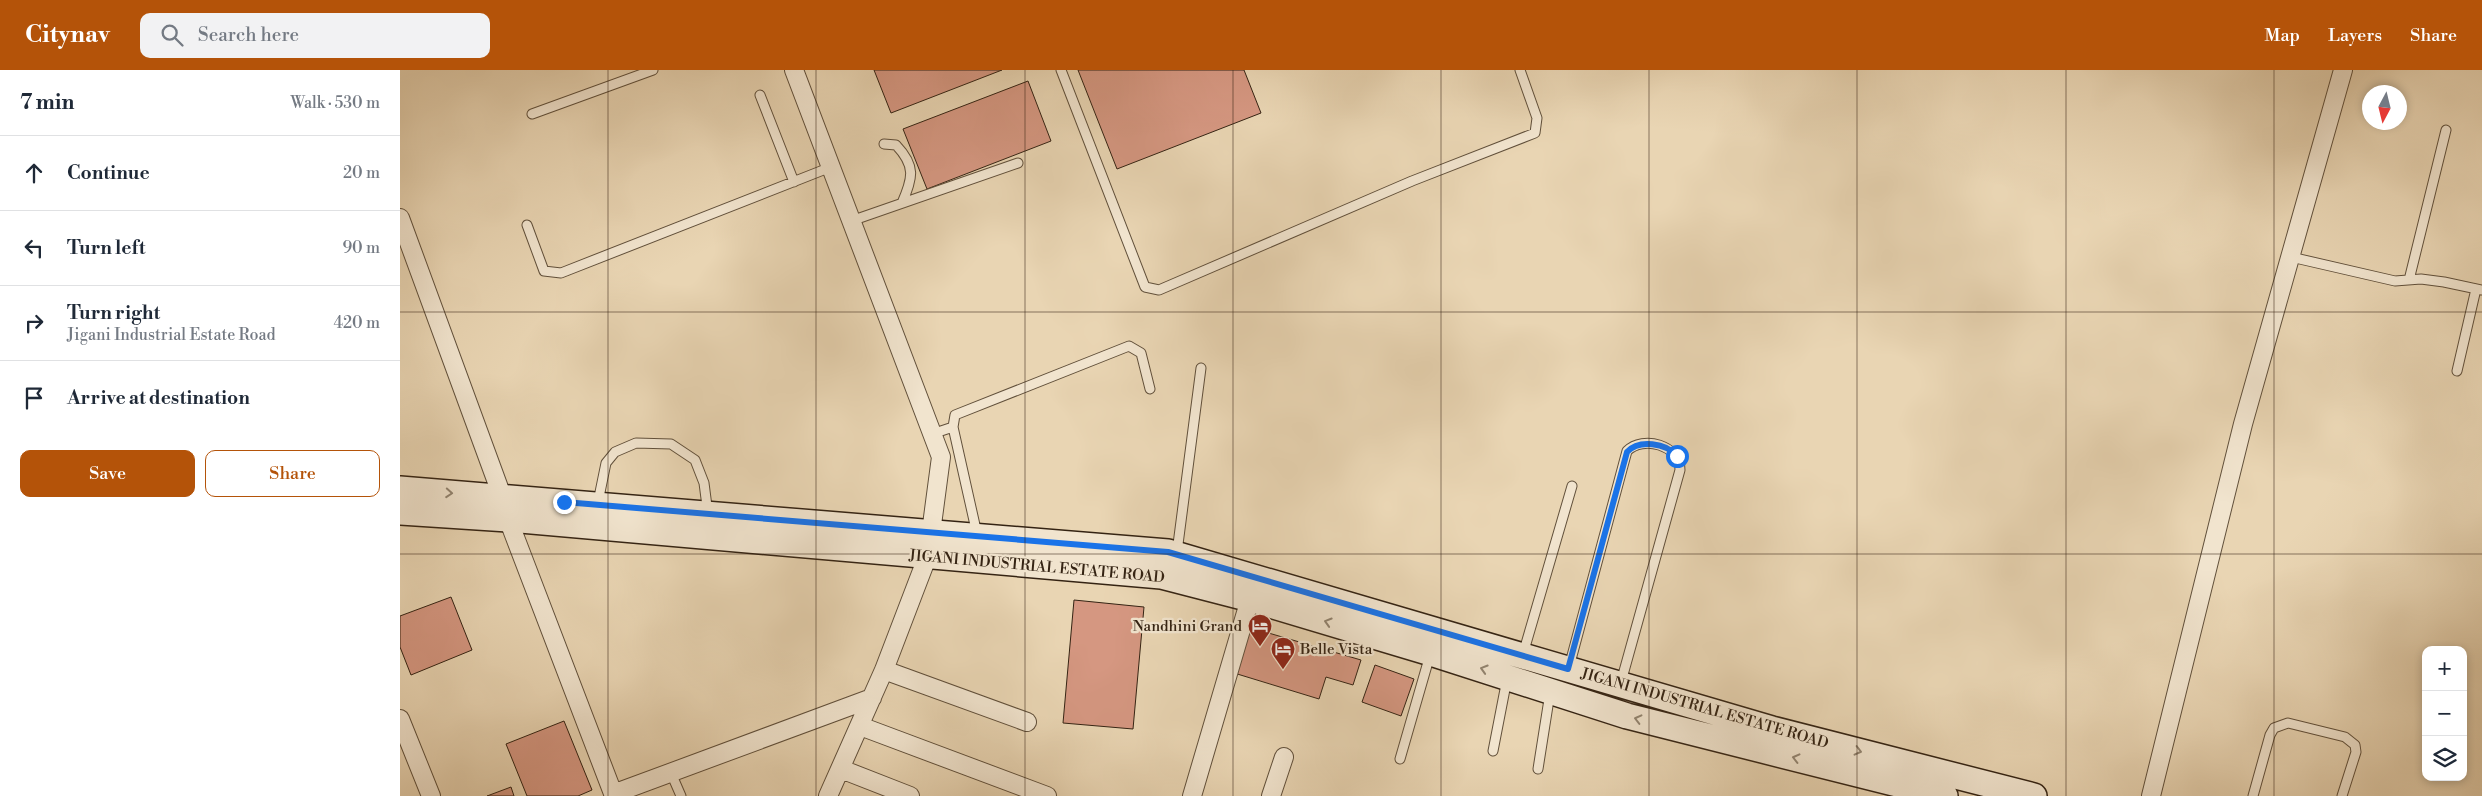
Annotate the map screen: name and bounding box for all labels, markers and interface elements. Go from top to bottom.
search box [140,13,490,58]
text: Citynav [25,20,110,50]
icon: search [158,21,186,49]
text: Search here [198,23,299,47]
text: Map [2265,24,2300,47]
text: Layers [2328,24,2382,47]
text: Share [2410,24,2457,47]
north arrow [2362,85,2407,130]
text: 7 min [20,90,74,116]
text: Walk · 530 m [291,93,380,113]
icon: ahead [20,159,48,187]
text: Continue [67,161,150,185]
text: 20 m [343,163,380,183]
icon: left [20,234,48,262]
text: Turn left [67,236,146,260]
text: 90 m [342,238,380,258]
text: Turn right [67,301,160,325]
icon: right [20,309,48,337]
text: 420 m [333,313,380,333]
text: Jigani Industrial Estate Road [67,325,276,345]
icon: arrive [20,384,48,412]
text: Arrive at destination [67,386,250,410]
route start [1666,445,1689,468]
button: Save [20,450,195,497]
button: Share [205,450,380,497]
one-way arrow [445,487,453,498]
route end [553,491,576,514]
street label: JIGANI INDUSTRIAL ESTATE ROAD [907,546,1166,587]
hotel icon: Nandhini Grand [1247,613,1273,647]
place label: Nandhini Grand [1133,617,1242,636]
one-way arrow [1324,618,1333,628]
hotel icon: Belle Vista [1270,636,1296,670]
place label: Belle Vista [1299,640,1373,659]
map controls [2422,646,2467,781]
button: + [2422,646,2467,691]
street label: JIGANI INDUSTRIAL ESTATE ROAD [1578,664,1831,753]
one-way arrow [1480,665,1488,675]
button: − [2422,691,2467,736]
one-way arrow [1635,714,1643,724]
button: layers [2422,736,2467,781]
one-way arrow [1854,745,1862,756]
one-way arrow [1792,753,1800,764]

